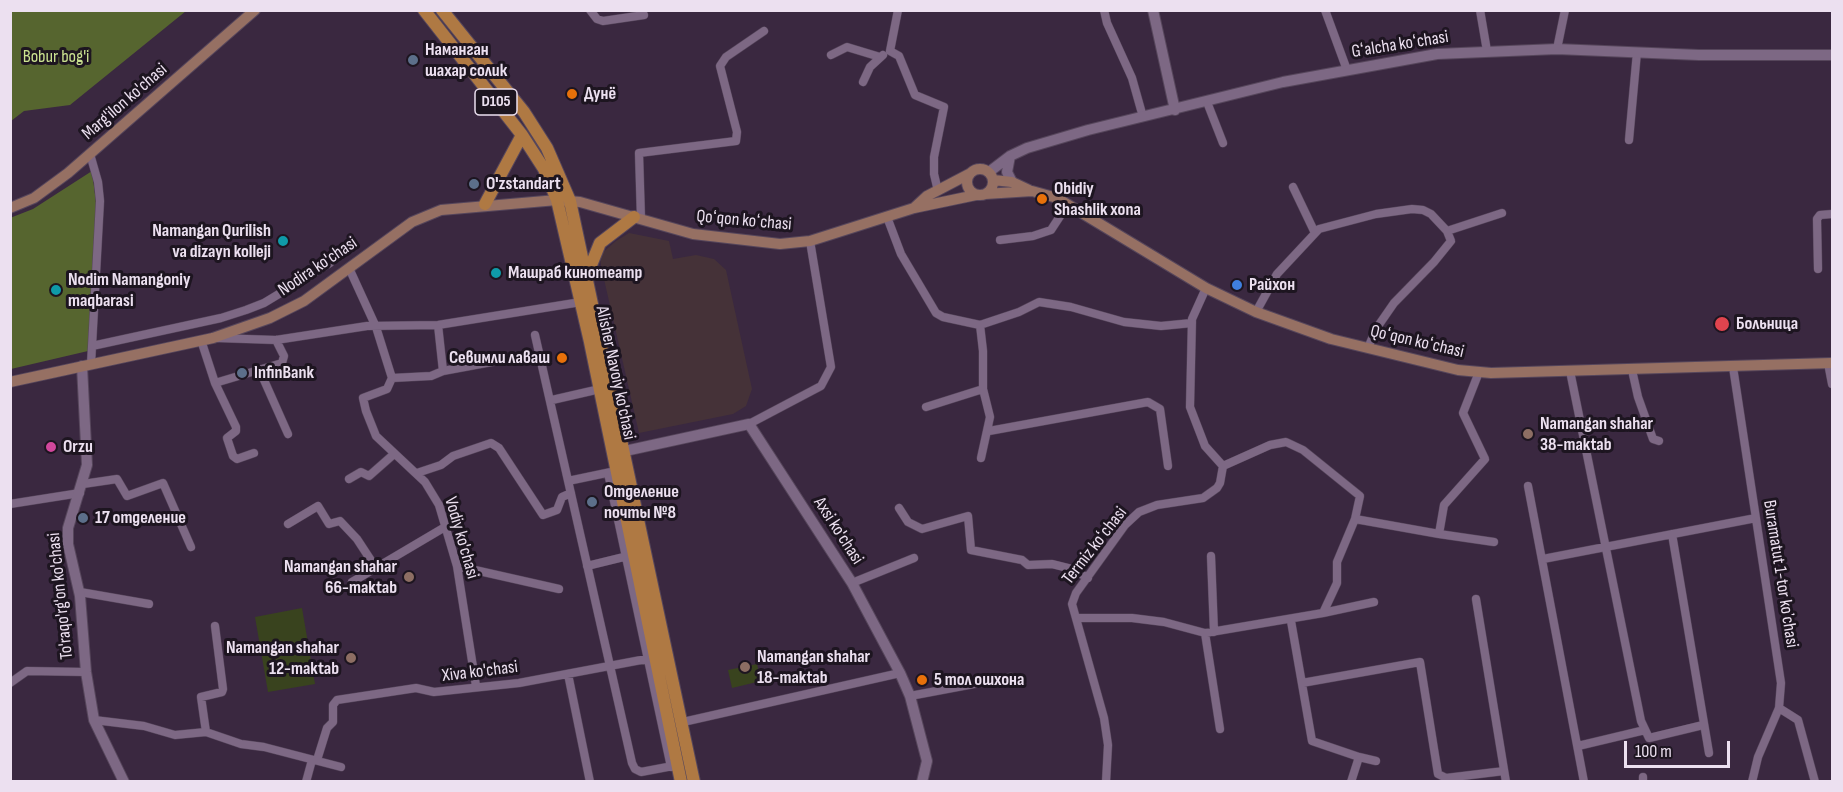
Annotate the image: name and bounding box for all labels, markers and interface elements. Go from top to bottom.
street label: Gʻalcha koʻchasi [1350,27,1450,63]
place label: Наманган шахар солик [425,39,507,82]
park label: Bobur bog'i [23,46,89,68]
marker: Наманган шахар солик [406,53,420,67]
street label: Marg'ilon ko'chasi [78,59,172,145]
place label: Дунё [584,83,616,105]
marker: Дунё [565,87,579,101]
road number: D105 [475,89,517,115]
place label: O'zstandart [486,173,561,195]
marker: O'zstandart [467,177,481,191]
place label: Obidiy Shashlik xona [1054,178,1141,220]
marker: Obidiy Shashlik xona [1035,192,1049,206]
street label: Qoʻqon koʻchasi [695,206,793,236]
place label: Namangan Qurilish va dizayn kolleji [152,220,271,262]
street label: Nodira ko'chasi [274,233,362,301]
marker: Namangan Qurilish va dizayn kolleji [276,234,290,248]
place label: Машраб кинотеатр [508,262,642,284]
marker: Машраб кинотеатр [489,266,503,280]
place label: Nodim Namangoniy maqbarasi [68,269,190,312]
place label: Райхон [1249,274,1295,296]
marker: Райхон [1230,278,1244,292]
marker: Nodim Namangoniy maqbarasi [49,283,63,297]
street label: Alisher Navoiy ko'chasi [590,304,640,442]
place label: Больница [1736,313,1798,335]
marker: Больница [1713,315,1731,333]
street label: Qoʻqon koʻchasi [1368,321,1466,363]
place label: Севимли лаваш [449,347,550,369]
marker: Севимли лаваш [555,351,569,365]
place label: InfinBank [254,362,314,384]
marker: InfinBank [235,366,249,380]
place label: Namangan shahar 38-maktab [1540,413,1653,456]
marker: Namangan shahar 38-maktab [1521,427,1535,441]
place label: Orzu [63,436,93,458]
marker: Orzu [44,440,58,454]
place label: Отделение почты №8 [604,481,679,524]
street label: Axsi ko'chasi [808,493,868,569]
street label: Vodiy ko'chasi [439,495,483,581]
marker: Отделение почты №8 [585,495,599,509]
street label: Buramatut 1-tor koʼchasi [1758,499,1802,649]
street label: Termiz koʻchasi [1058,503,1132,589]
place label: 17 отделение [95,507,186,529]
marker: 17 отделение [76,511,90,525]
street label: To'raqo'rg'on ko'chasi [44,532,78,660]
place label: Namangan shahar 66-maktab [284,556,397,598]
marker: Namangan shahar 66-maktab [402,570,416,584]
place label: Namangan shahar 12-maktab [226,637,339,680]
place label: Namangan shahar 18-maktab [757,646,870,688]
marker: Namangan shahar 12-maktab [344,651,358,665]
street label: Xiva ko'chasi [441,657,519,687]
marker: Namangan shahar 18-maktab [738,660,752,674]
place label: 5 тол ошхона [934,669,1024,691]
marker: 5 тол ошхона [915,673,929,687]
scale bar [1627,729,1734,767]
text: 100 m [1635,741,1672,762]

